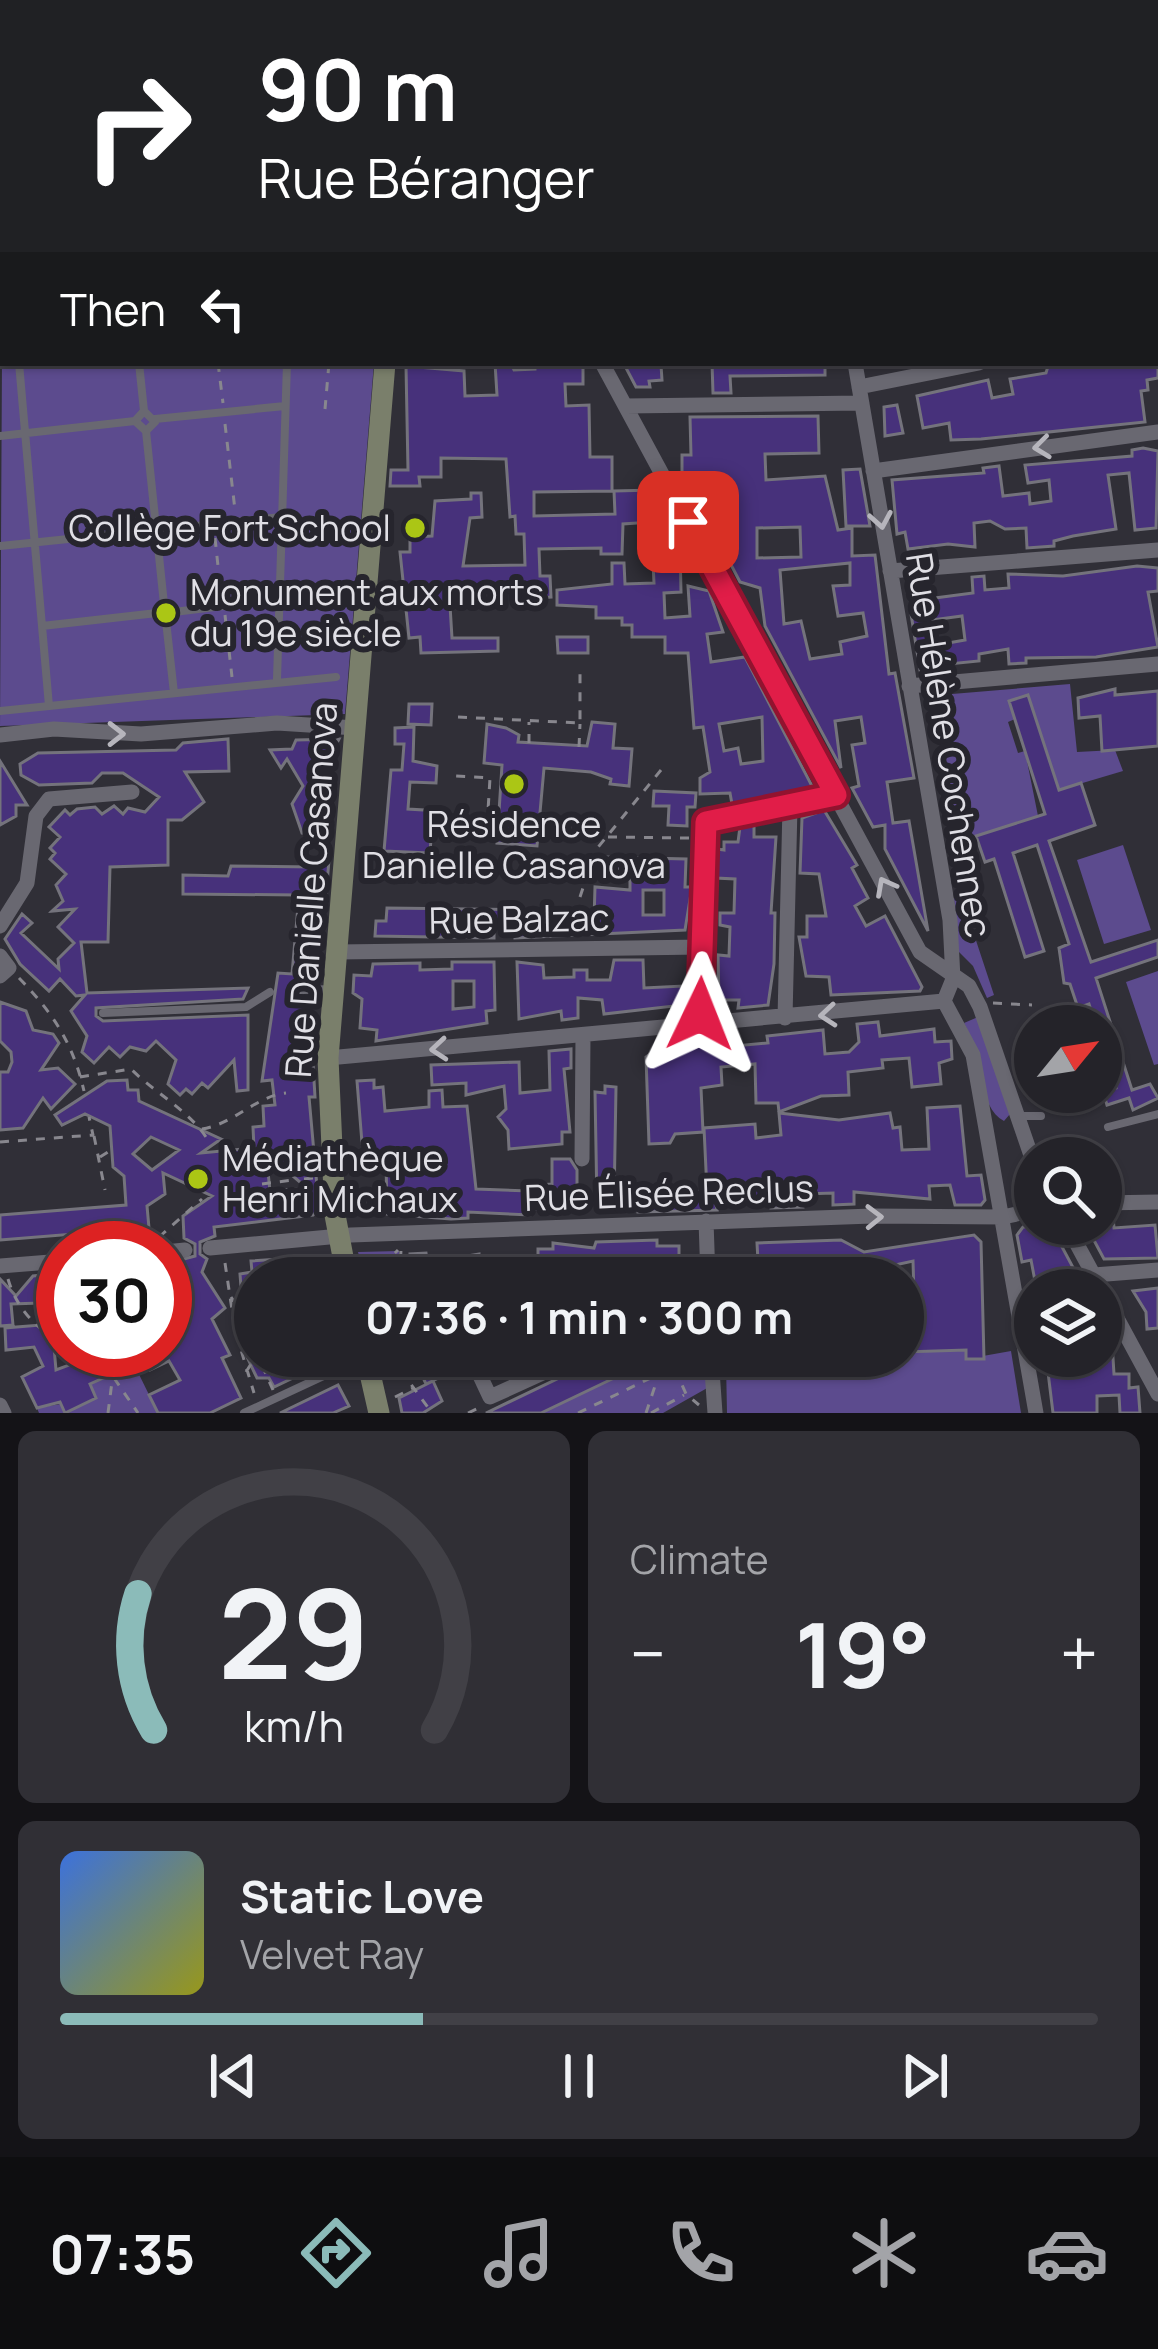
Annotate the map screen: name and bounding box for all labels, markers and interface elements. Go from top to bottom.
text: 90 m [258,31,458,146]
icon: right [60,48,216,204]
text: Rue Béranger [258,140,595,214]
icon: left [190,276,256,342]
text: Then [60,278,166,340]
one-way arrow [1032,433,1052,459]
pin [637,471,739,573]
icon: arrive [655,489,721,555]
place label: Collège Fort School [69,503,391,552]
one-way arrow [868,509,893,529]
marker: Collège Fort School [402,515,428,541]
street label: Rue Hélène Cochennec [895,549,1004,941]
place label: Monument aux morts du 19e siècle [190,567,544,657]
marker: Monument aux morts du 19e siècle [153,600,179,626]
street label: Rue Danielle Casanova [273,701,348,1079]
one-way arrow [108,721,126,747]
marker: Résidence Danielle Casanova [501,771,527,797]
place label: Résidence Danielle Casanova [362,799,666,889]
one-way arrow [876,878,899,899]
street label: Rue Balzac [428,892,610,945]
position arrow [637,951,763,1077]
one-way arrow [818,1002,837,1027]
north arrow [1014,1005,1122,1113]
map controls [1014,1005,1122,1377]
one-way arrow [429,1035,448,1061]
place label: Médiathèque Henri Michaux [222,1133,457,1223]
button: search [1014,1137,1122,1245]
street label: Rue Élisée Reclus [523,1163,815,1222]
marker: Médiathèque Henri Michaux [185,1166,211,1192]
one-way arrow [865,1204,884,1230]
speed limit sign: 30 [36,1221,192,1377]
button: layers [1014,1269,1122,1377]
text: 07:36 · 1 min · 300 m [365,1286,793,1348]
text: Climate [630,1532,769,1586]
text: 29 [218,1546,370,1716]
text: 19° [795,1592,931,1715]
text: − [630,1608,666,1698]
text: + [1060,1608,1098,1698]
text: km/h [244,1696,344,1755]
text: Static Love [240,1865,484,1927]
text: Velvet Ray [240,1927,424,1981]
icon: previous [200,2043,266,2109]
icon: pause [546,2043,612,2109]
icon: next [892,2043,958,2109]
icon: directions [294,2211,378,2295]
icon: music [477,2211,561,2295]
icon: phone [659,2211,743,2295]
icon: climate [842,2211,926,2295]
icon: car [1025,2211,1109,2295]
text: 07:35 [49,2216,195,2290]

